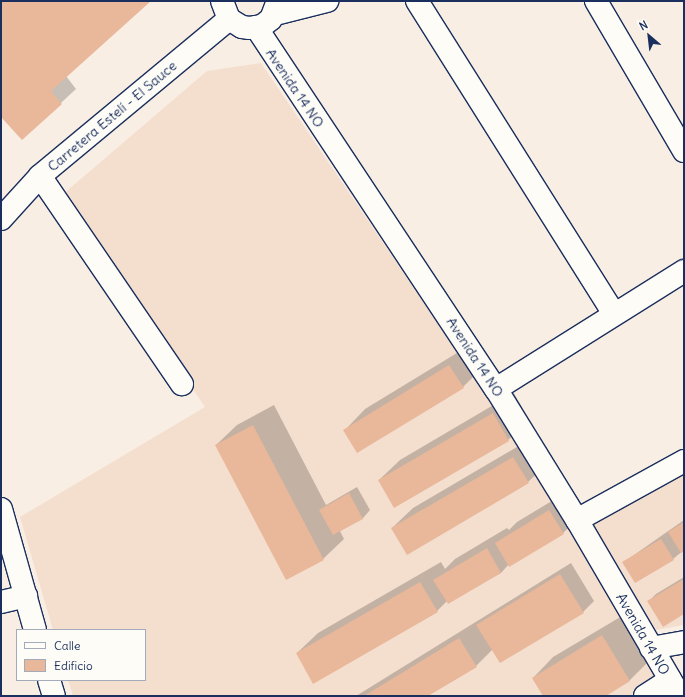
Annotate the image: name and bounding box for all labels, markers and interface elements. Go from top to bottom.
north arrow [629,16,669,56]
text: N [637,17,650,33]
street label: Avenida 14 NO [262,45,328,131]
street label: Carretera Estelí - El Sauce [44,57,180,175]
street label: Avenida 14 NO [443,314,507,400]
street label: Avenida 14 NO [613,590,673,678]
legend [16,629,146,681]
text: Calle [54,638,81,653]
text: Edificio [54,658,93,673]

